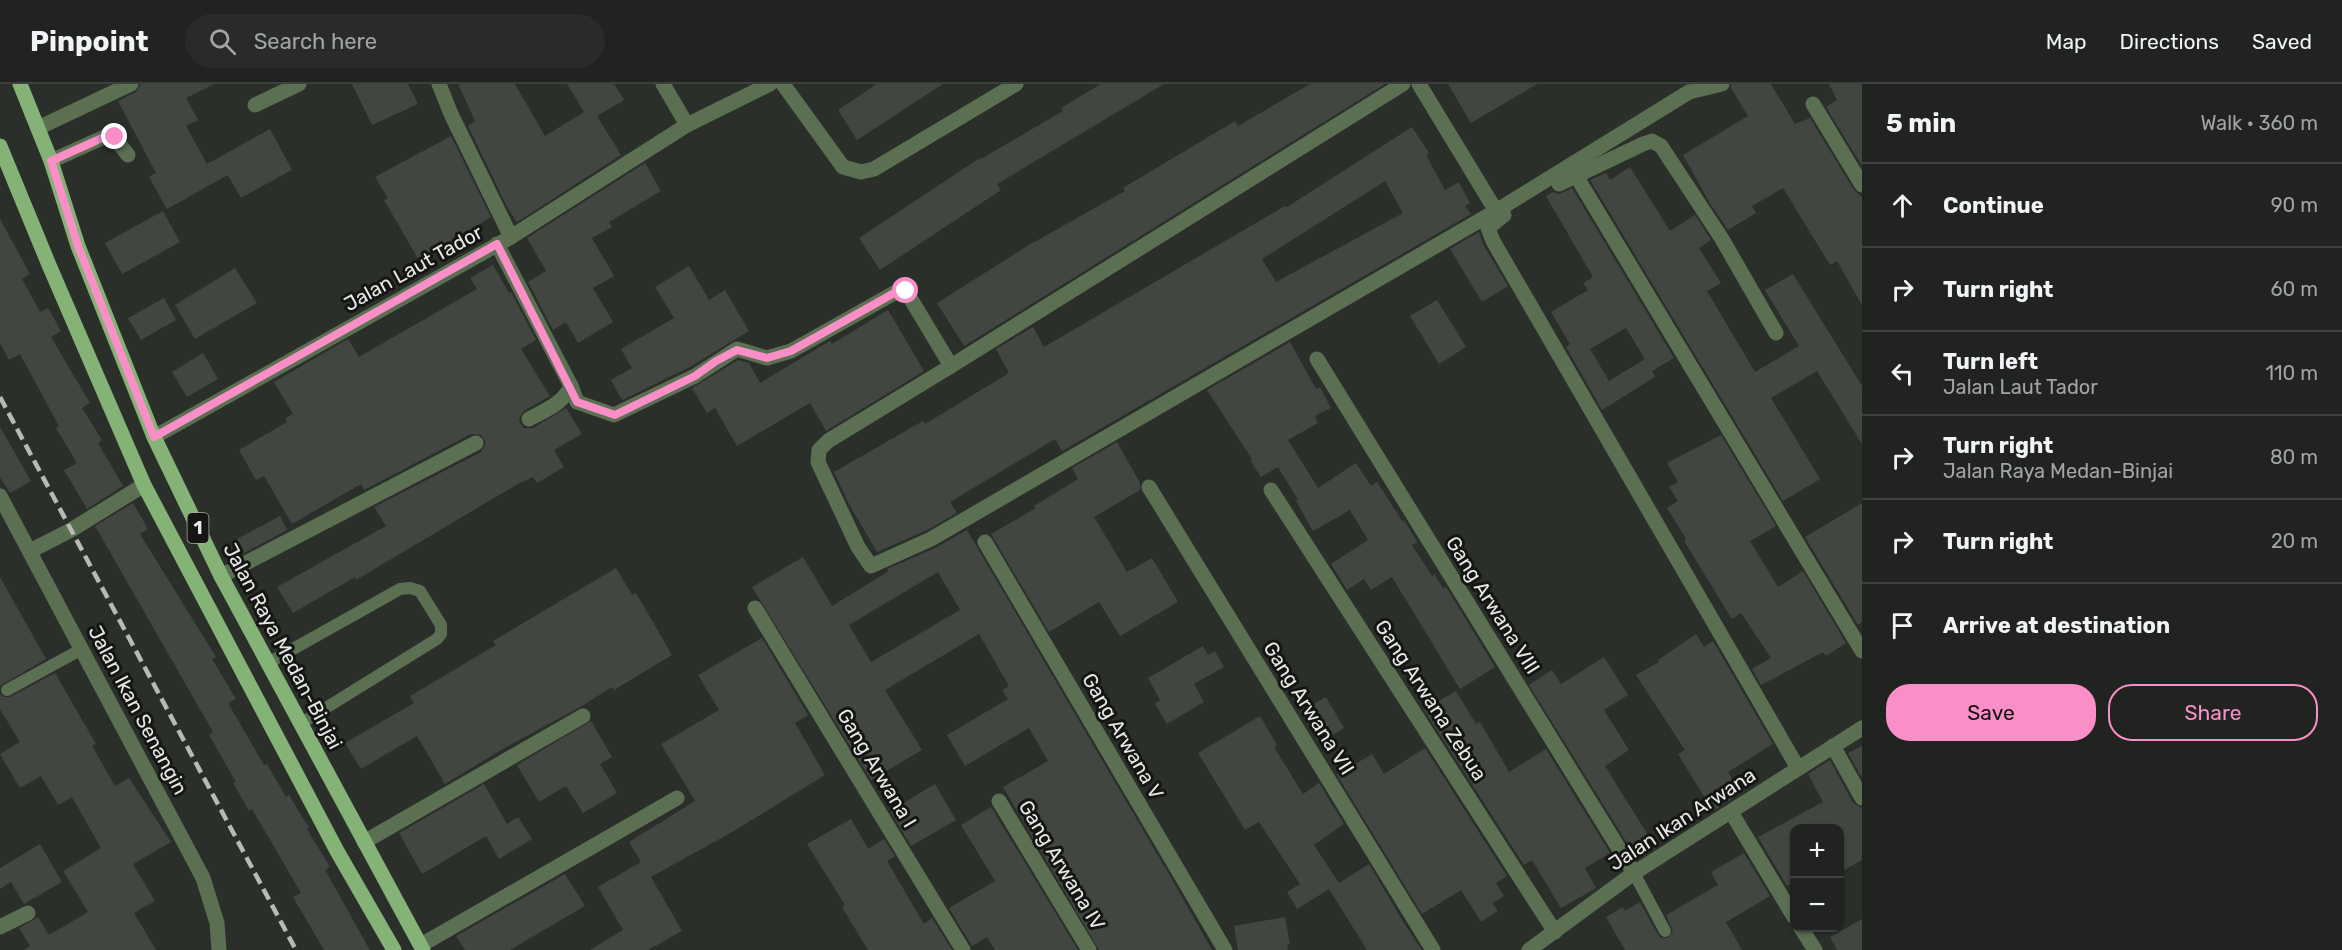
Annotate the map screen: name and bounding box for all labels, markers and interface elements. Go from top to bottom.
search box [185,14,605,68]
text: Pinpoint [30,25,149,58]
icon: search [206,25,239,58]
text: Search here [254,28,377,55]
text: Map [2046,29,2087,54]
text: Directions [2120,29,2219,54]
text: Saved [2252,29,2312,54]
text: 5 min [1886,108,1956,139]
text: Walk · 360 m [2201,111,2318,135]
route end [101,123,127,149]
icon: ahead [1886,189,1919,222]
text: Continue [1943,192,2044,219]
text: 90 m [2271,193,2318,217]
street label: Jalan Laut Tador [339,220,487,316]
icon: right [1886,273,1919,306]
text: Turn right [1943,276,2053,303]
route start [892,277,918,303]
text: 60 m [2271,277,2318,301]
text: Turn left [1943,348,2038,375]
icon: left [1886,357,1919,390]
text: 110 m [2266,361,2318,385]
text: Jalan Laut Tador [1943,375,2098,399]
text: Turn right [1943,432,2053,459]
icon: right [1886,441,1919,474]
text: 80 m [2270,445,2318,469]
text: Jalan Raya Medan-Binjai [1943,459,2173,483]
road number: 1 [188,513,208,543]
icon: right [1886,525,1919,558]
text: Turn right [1943,528,2053,555]
text: 20 m [2271,529,2318,553]
street label: Gang Arwana VIII [1441,532,1545,678]
street label: Jalan Raya Medan-Binjai [218,539,348,753]
icon: arrive [1886,609,1919,642]
text: Arrive at destination [1943,612,2170,639]
street label: Gang Arwana Zebua [1370,615,1492,785]
street label: Jalan Ikan Senangin [83,621,193,799]
street label: Gang Arwana VII [1258,637,1360,779]
street label: Gang Arwana V [1077,669,1169,803]
button: Save [1886,684,2096,741]
button: Share [2108,684,2318,741]
street label: Gang Arwana I [832,704,922,832]
street label: Jalan Ikan Arwana [1604,762,1760,876]
street label: Gang Arwana IV [1014,796,1110,934]
map controls [1790,824,1844,932]
button: + [1790,824,1844,878]
button: − [1790,878,1844,932]

